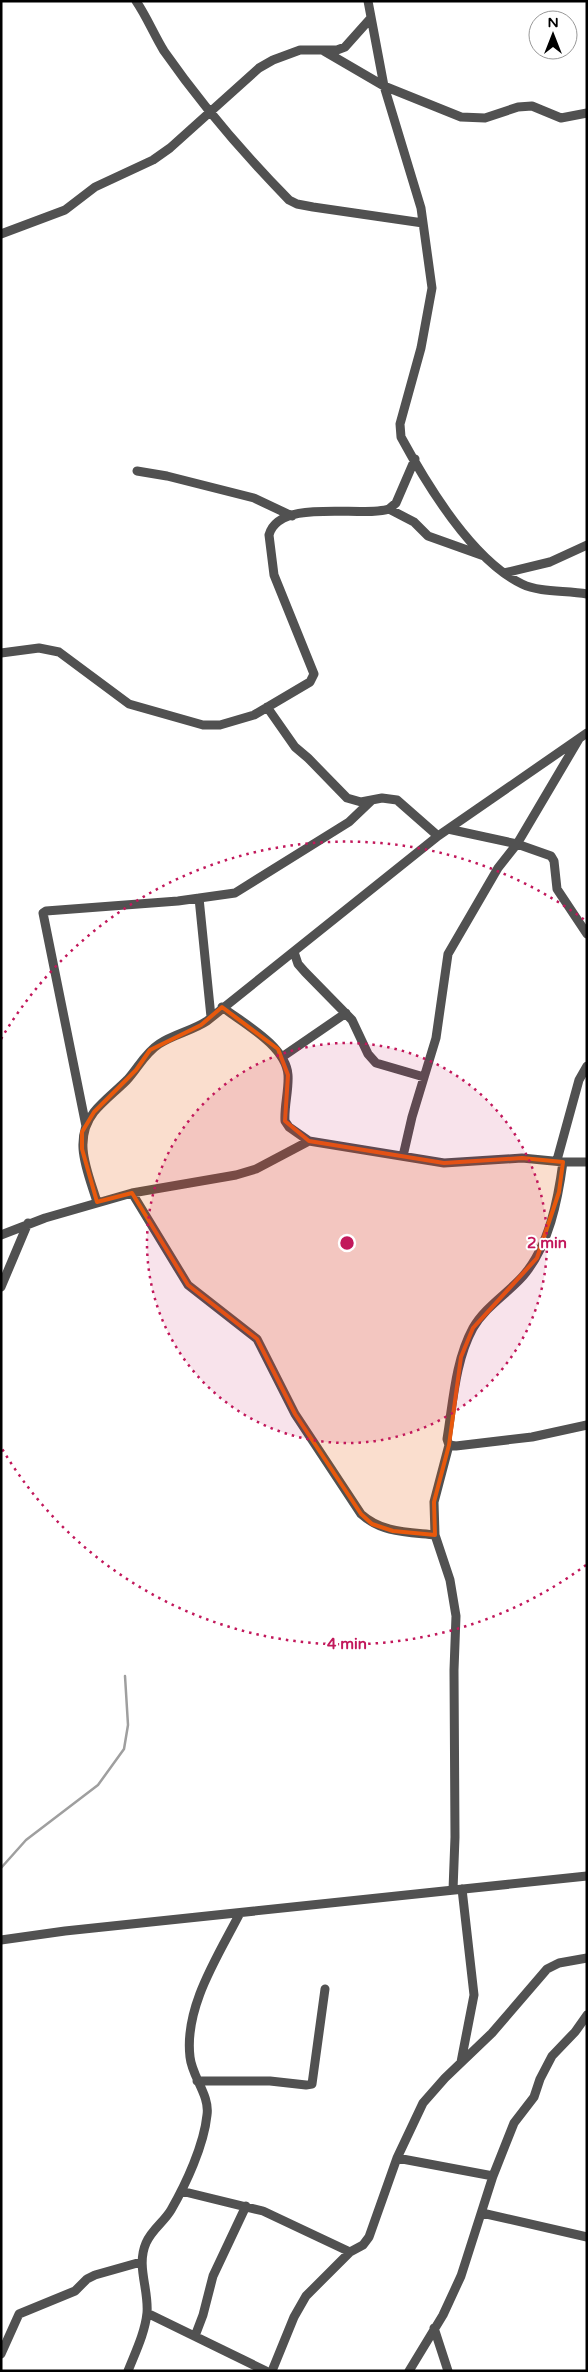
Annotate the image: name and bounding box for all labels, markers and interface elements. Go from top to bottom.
north arrow [528,10,578,60]
text: N [547,14,559,31]
centre of rings [338,1234,356,1252]
text: 2 min [527,1234,567,1252]
text: 4 min [327,1635,367,1653]

